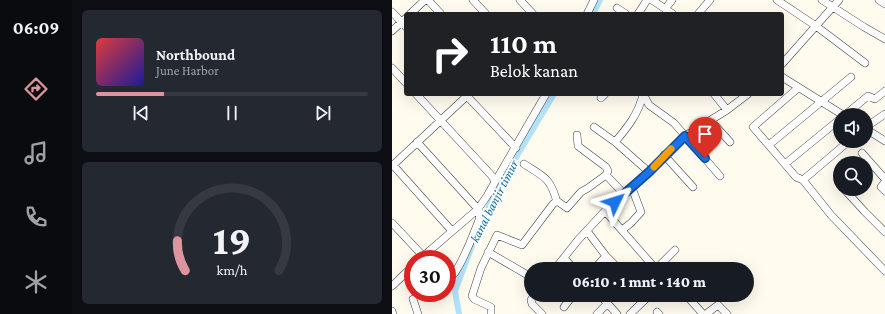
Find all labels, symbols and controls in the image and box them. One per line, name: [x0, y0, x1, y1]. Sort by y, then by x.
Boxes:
text: 06:09: [13, 18, 59, 38]
icon: right: [424, 28, 476, 80]
text: 110 m: [490, 28, 557, 59]
text: Northbound: [156, 47, 235, 63]
text: Belok kanan: [490, 61, 578, 81]
text: June Harbor: [156, 63, 219, 78]
icon: directions: [22, 75, 50, 103]
icon: previous: [130, 102, 152, 124]
icon: pause: [221, 102, 243, 124]
icon: next: [312, 102, 334, 124]
map controls: [833, 108, 873, 196]
button: sound: [833, 108, 873, 148]
pin: [688, 117, 722, 158]
icon: arrive: [694, 123, 716, 145]
icon: music: [22, 139, 50, 167]
button: search: [833, 156, 873, 196]
water label: kanal banjir timur: [467, 157, 522, 245]
position arrow: [594, 181, 636, 223]
icon: phone: [22, 203, 50, 231]
text: 19: [213, 217, 251, 263]
speed limit sign: 30: [404, 250, 456, 302]
text: km/h: [217, 262, 248, 278]
icon: climate: [22, 268, 50, 296]
text: 06:10 · 1 mnt · 140 m: [572, 274, 706, 290]

